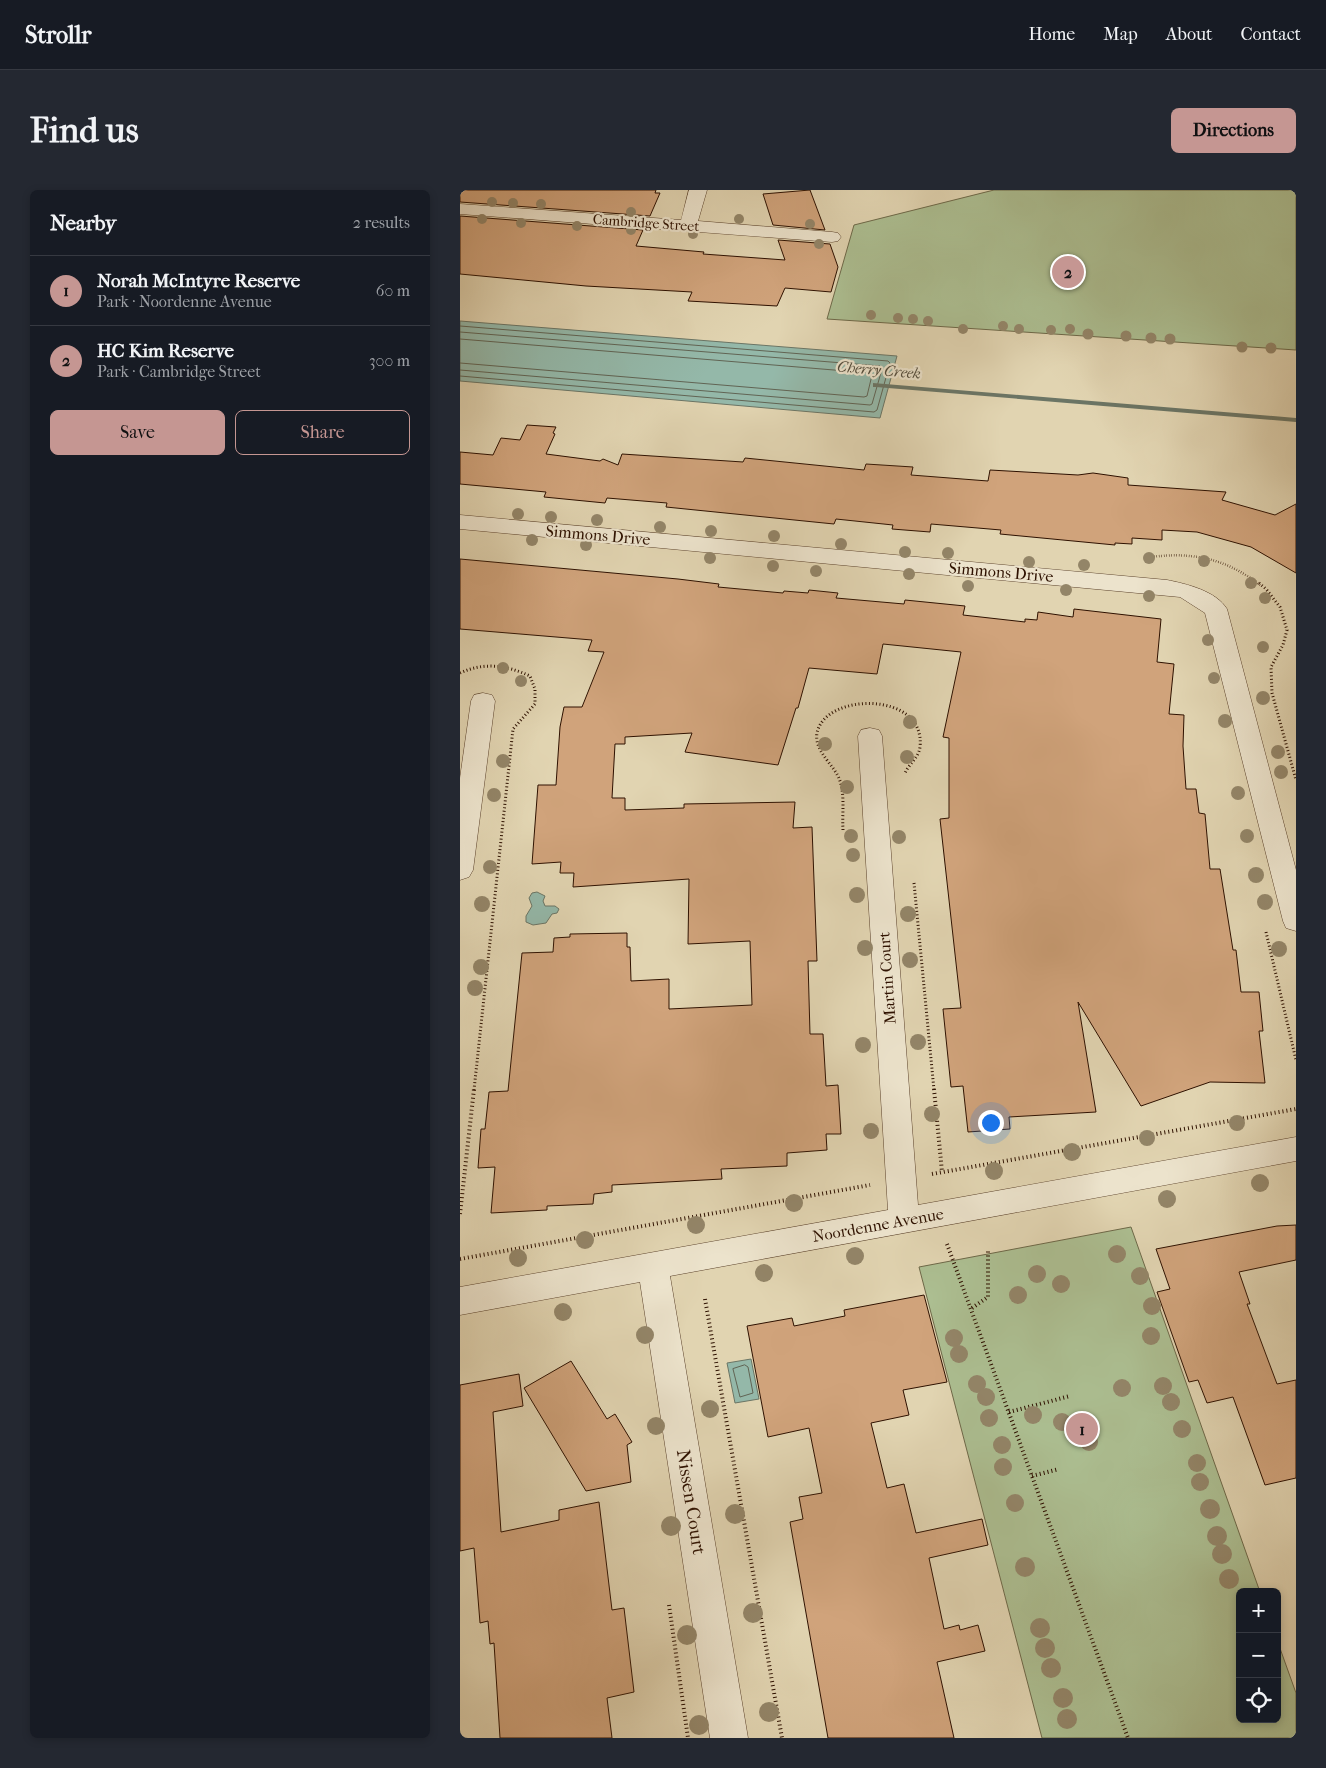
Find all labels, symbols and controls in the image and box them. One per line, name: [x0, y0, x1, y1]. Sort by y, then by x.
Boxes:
text: Strollr: [25, 21, 92, 49]
text: Home: [1028, 24, 1075, 45]
text: Map: [1103, 24, 1138, 45]
text: About: [1166, 24, 1212, 45]
text: Contact: [1240, 24, 1301, 45]
button: Directions: [1171, 108, 1296, 153]
text: Find us: [30, 110, 139, 151]
text: Nearby: [50, 211, 116, 235]
street label: Cambridge Street: [592, 211, 700, 235]
text: 2 results: [353, 213, 410, 232]
pin: 2: [1052, 253, 1084, 291]
text: Norah McIntyre Reserve: [97, 270, 300, 292]
text: 1: [63, 281, 69, 300]
text: 60 m: [376, 281, 410, 300]
text: Park · Noordenne Avenue: [97, 292, 272, 311]
text: HC Kim Reserve: [97, 340, 234, 362]
text: 2: [62, 351, 70, 370]
text: 300 m: [369, 351, 410, 370]
water label: Cherry Creek: [836, 357, 922, 383]
text: Park · Cambridge Street: [97, 362, 261, 381]
button: Save: [50, 410, 225, 455]
button: Share: [235, 410, 410, 455]
street label: Simmons Drive: [545, 521, 651, 549]
street label: Simmons Drive: [948, 558, 1054, 586]
street label: Martin Court: [874, 931, 900, 1025]
your location: [978, 1110, 1004, 1136]
street label: Noordenne Avenue: [811, 1204, 945, 1246]
pin: 1: [1066, 1410, 1098, 1448]
street label: Nissen Court: [672, 1448, 710, 1556]
map controls: [1236, 1588, 1281, 1723]
button: +: [1236, 1588, 1281, 1633]
button: −: [1236, 1633, 1281, 1678]
button: locate: [1236, 1678, 1281, 1723]

